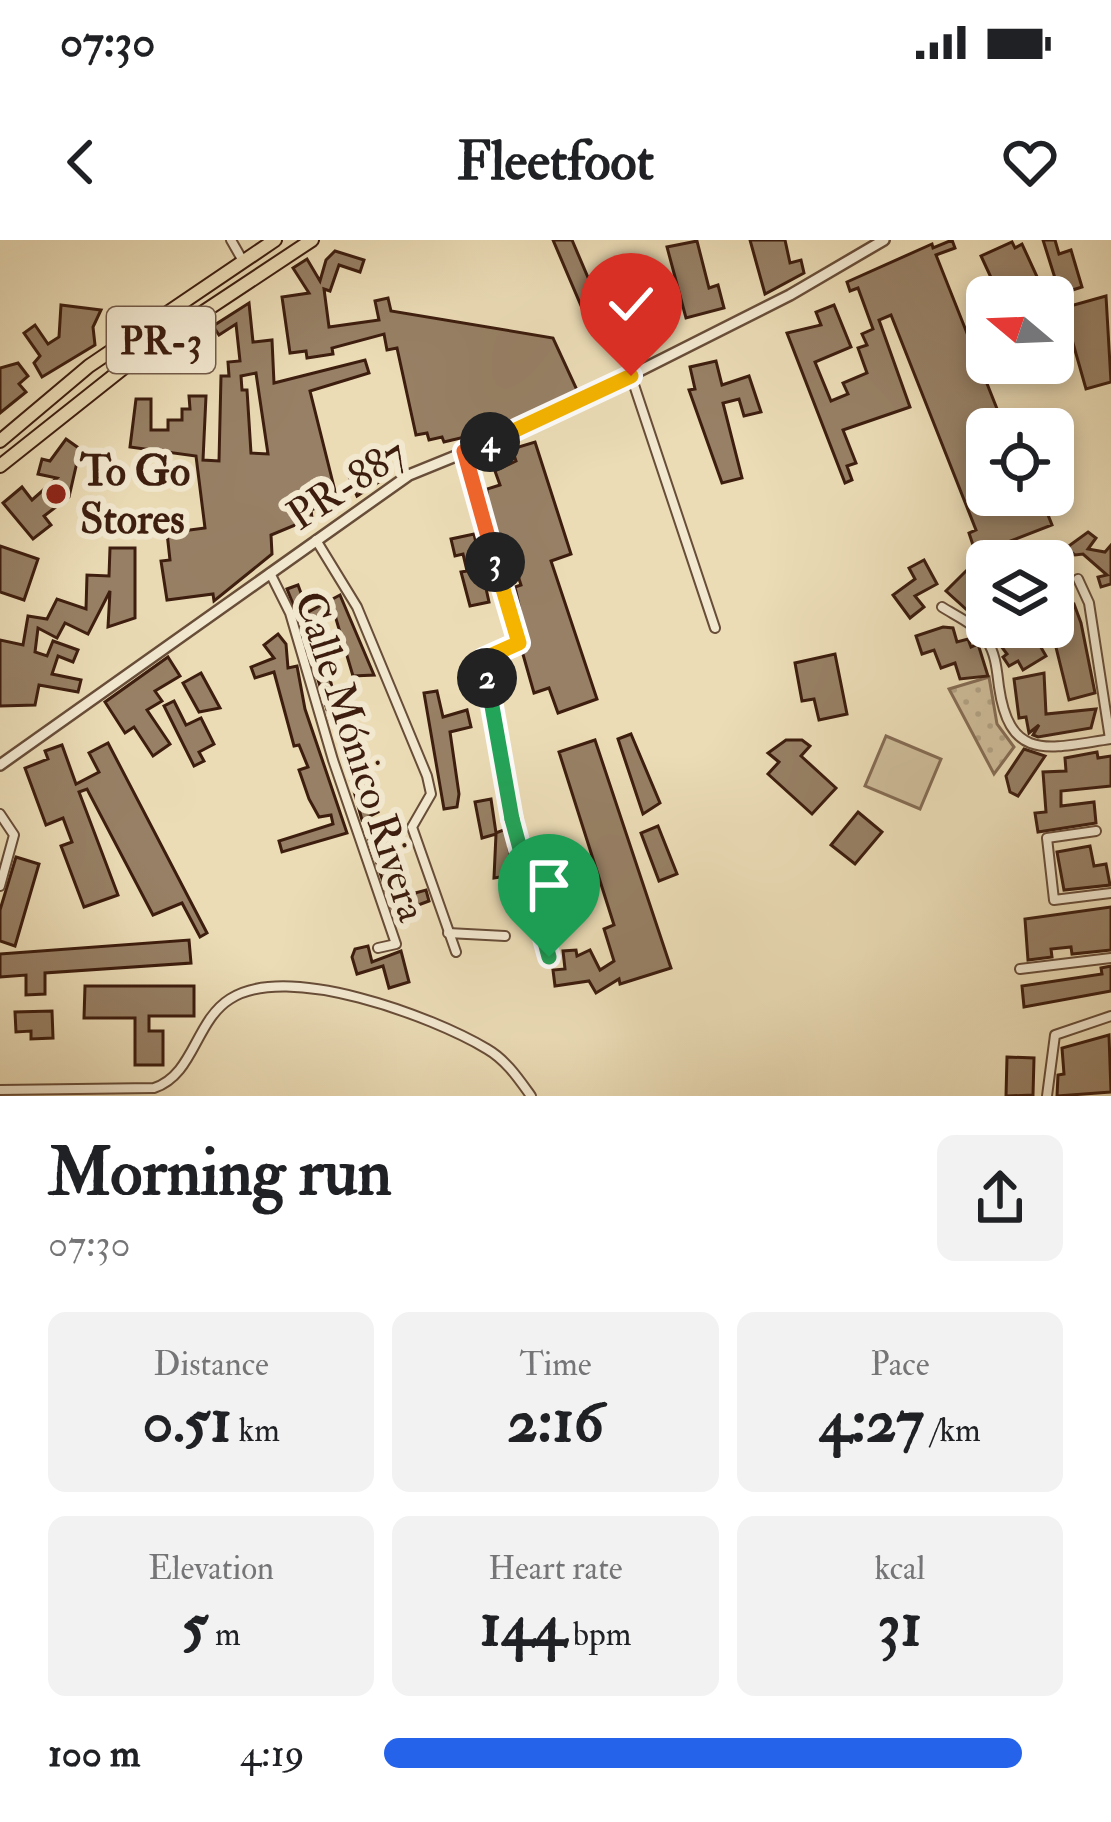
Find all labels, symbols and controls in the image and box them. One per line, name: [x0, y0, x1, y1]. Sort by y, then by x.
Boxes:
text: 07:30: [60, 14, 155, 70]
text: Fleetfoot: [457, 128, 654, 196]
icon: back: [48, 129, 114, 195]
icon: heart: [997, 129, 1063, 195]
pin: [580, 253, 682, 376]
icon: check: [598, 271, 664, 337]
north arrow: [966, 276, 1074, 384]
map controls: [966, 276, 1074, 648]
road number: PR-3: [107, 307, 215, 373]
button: locate: [966, 408, 1074, 516]
pin: 4: [460, 412, 520, 472]
text: 4: [481, 421, 499, 462]
street label: PR-887: [278, 427, 416, 542]
place label: To Go Stores: [79, 446, 190, 546]
marker: To Go Stores: [43, 481, 69, 507]
pin: 3: [465, 532, 525, 592]
button: layers: [966, 540, 1074, 648]
text: 3: [489, 541, 501, 582]
street label: Calle Mónico Rivera: [282, 585, 438, 929]
pin: 2: [457, 648, 517, 708]
text: 2: [479, 657, 495, 698]
pin: [498, 834, 600, 957]
icon: arrive: [516, 852, 582, 918]
text: Morning run: [48, 1132, 392, 1215]
button: share: [937, 1135, 1063, 1261]
text: 07:30: [48, 1219, 131, 1268]
text: Distance: [154, 1344, 269, 1385]
text: Time: [519, 1344, 592, 1385]
text: Pace: [870, 1344, 929, 1385]
text: 0.51: [142, 1385, 232, 1460]
text: 2:16: [507, 1385, 604, 1460]
text: 4:27: [819, 1385, 924, 1460]
text: km: [232, 1410, 280, 1451]
text: /km: [924, 1410, 981, 1451]
text: Elevation: [148, 1548, 274, 1589]
text: Heart rate: [488, 1548, 623, 1589]
text: kcal: [875, 1548, 925, 1589]
text: 5: [182, 1589, 208, 1664]
text: 144: [480, 1589, 566, 1664]
text: 31: [878, 1589, 922, 1664]
text: m: [208, 1614, 241, 1655]
text: bpm: [566, 1614, 631, 1655]
text: 100 m: [48, 1729, 140, 1778]
text: 4:19: [240, 1729, 304, 1778]

